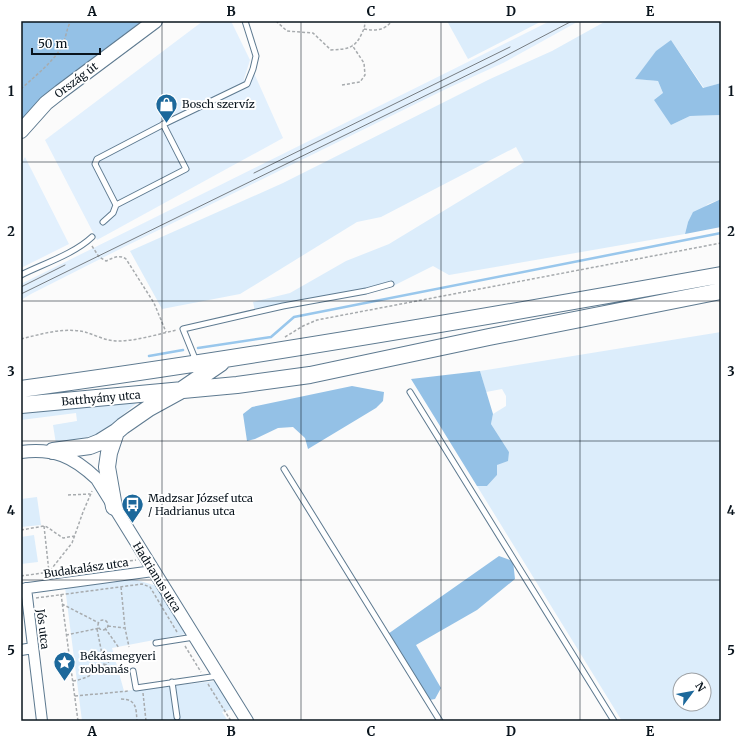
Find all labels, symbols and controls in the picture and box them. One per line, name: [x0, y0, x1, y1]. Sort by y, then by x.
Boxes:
text: A: [86, 3, 97, 20]
text: B: [226, 3, 236, 20]
text: C: [367, 3, 376, 20]
text: D: [506, 3, 516, 20]
text: E: [646, 3, 655, 20]
scale bar: [32, 30, 100, 56]
text: 50 m: [38, 36, 67, 51]
street label: Ország út: [52, 59, 101, 101]
text: 1: [8, 83, 14, 100]
text: 1: [728, 83, 734, 100]
shop icon: Bosch szervíz: [154, 91, 180, 124]
place label: Bosch szervíz: [182, 97, 255, 111]
text: 2: [7, 223, 15, 240]
text: 2: [727, 223, 735, 240]
text: 3: [7, 363, 15, 380]
text: 3: [727, 363, 735, 380]
street label: Batthyány utca: [61, 388, 141, 408]
bus stop icon: Madzsar József utca / Hadrianus utca: [119, 491, 145, 524]
place label: Madzsar József utca / Hadrianus utca: [148, 491, 253, 518]
text: 4: [7, 502, 16, 519]
text: 4: [727, 502, 736, 519]
street label: Hadrianus utca: [130, 539, 184, 615]
street label: Budakalász utca: [43, 555, 129, 581]
street label: Jós utca: [33, 607, 52, 650]
text: 5: [7, 642, 15, 659]
text: 5: [727, 642, 735, 659]
place icon: Békásmegyeri robbanás: [52, 649, 78, 682]
place label: Békásmegyeri robbanás: [80, 649, 156, 676]
north arrow: [672, 672, 712, 712]
text: N: [692, 679, 709, 694]
text: A: [86, 723, 97, 740]
text: B: [226, 723, 236, 740]
text: C: [367, 723, 376, 740]
text: D: [506, 723, 516, 740]
text: E: [646, 723, 655, 740]

